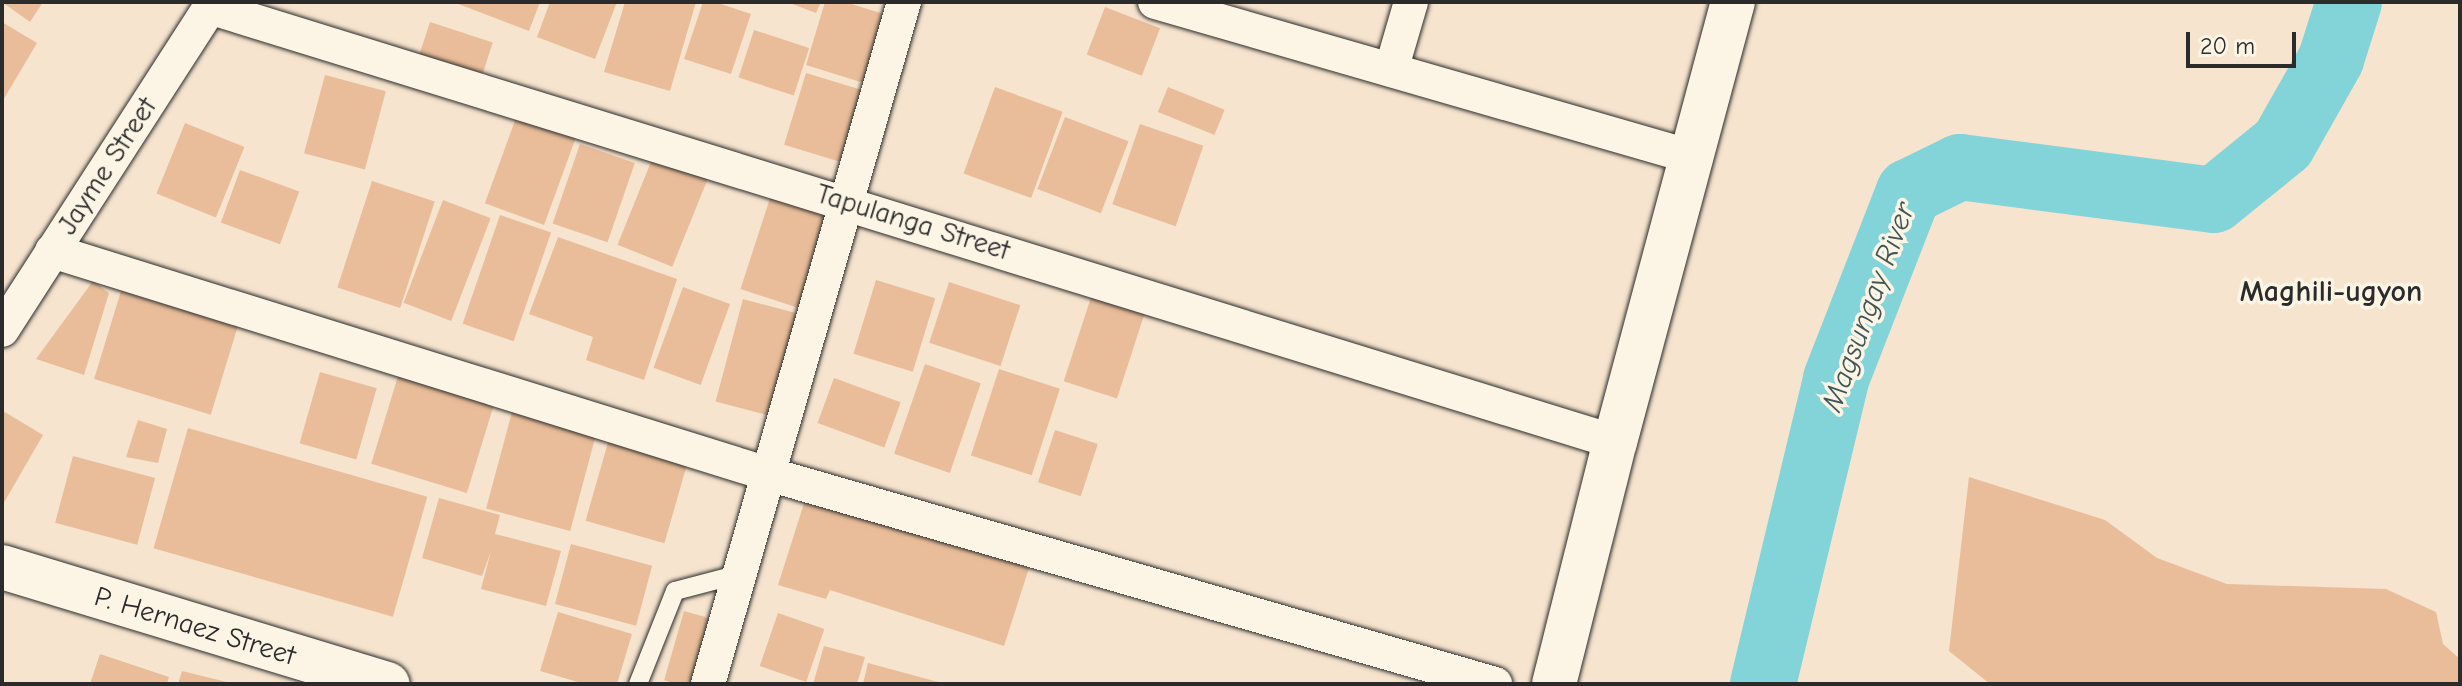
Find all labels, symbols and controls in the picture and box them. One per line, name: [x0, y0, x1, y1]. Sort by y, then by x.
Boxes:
scale bar: [2190, 16, 2300, 66]
text: 20 m: [2200, 32, 2255, 60]
street label: Jayme Street: [50, 91, 164, 241]
street label: Tapulanga Street: [812, 177, 1014, 267]
water label: Magsungay River: [1814, 198, 1924, 416]
district label: Maghili-ugyon: [2240, 274, 2422, 310]
street label: P. Hernaez Street: [90, 579, 300, 673]

